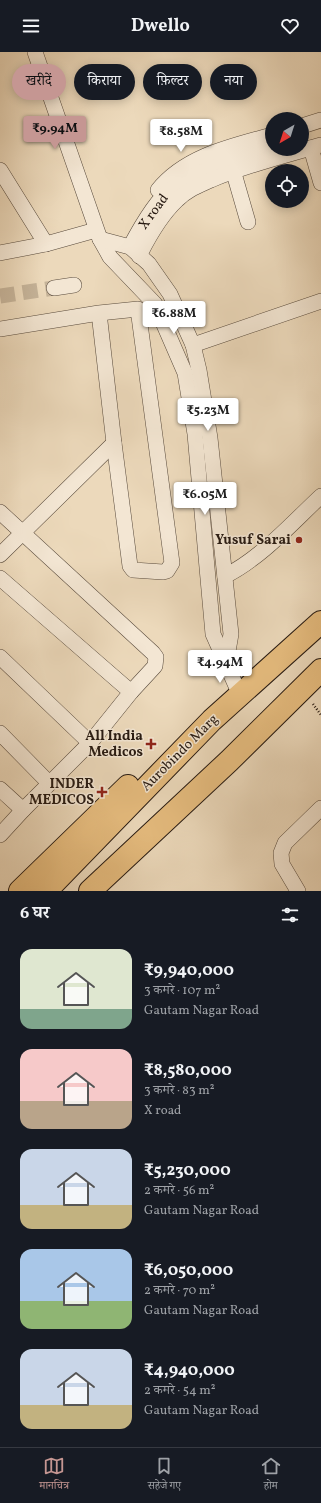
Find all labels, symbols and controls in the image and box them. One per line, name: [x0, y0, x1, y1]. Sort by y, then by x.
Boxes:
text: Dwello: [131, 14, 190, 39]
icon: menu: [20, 15, 42, 37]
icon: heart: [279, 15, 301, 37]
chip: खरीदें: [12, 64, 66, 100]
chip: किराया: [74, 64, 135, 100]
chip: फ़िल्टर: [143, 64, 202, 100]
chip: नया: [210, 64, 257, 100]
north arrow: [265, 112, 309, 156]
map controls: [265, 112, 309, 208]
pin: ₹9.94M: [22, 116, 88, 150]
pin: ₹8.58M: [148, 119, 214, 153]
text: ₹9.94M: [32, 120, 78, 138]
text: ₹8.58M: [159, 123, 203, 141]
button: locate: [265, 164, 309, 208]
street label: X road: [134, 190, 174, 234]
pin: ₹6.88M: [141, 301, 207, 335]
text: ₹6.88M: [152, 305, 196, 323]
pin: ₹5.23M: [175, 398, 241, 432]
text: ₹5.23M: [187, 402, 229, 420]
pin: ₹6.05M: [172, 482, 238, 516]
text: ₹6.05M: [183, 486, 227, 504]
place label: Yusuf Sarai: [215, 531, 291, 550]
marker: Yusuf Sarai: [294, 535, 304, 545]
pin: ₹4.94M: [187, 650, 253, 684]
text: ₹4.94M: [197, 654, 243, 672]
street label: Aurobindo Marg: [137, 710, 223, 796]
place label: All India Medicos: [85, 727, 143, 762]
marker: All India Medicos: [146, 739, 156, 749]
place label: INDER MEDICOS: [29, 775, 94, 810]
marker: INDER MEDICOS: [97, 787, 107, 797]
text: 6 घर: [20, 902, 50, 925]
icon: filters: [279, 904, 301, 926]
text: ₹9,940,000: [144, 959, 234, 982]
icon: home: [52, 965, 100, 1013]
text: 3 कमरे · 107 m²: [144, 982, 220, 1000]
text: Gautam Nagar Road: [144, 1002, 259, 1020]
text: ₹8,580,000: [144, 1059, 232, 1082]
icon: home: [52, 1065, 100, 1113]
text: 3 कमरे · 83 m²: [144, 1082, 215, 1100]
text: X road: [144, 1102, 181, 1120]
text: ₹5,230,000: [144, 1159, 231, 1182]
icon: home: [52, 1165, 100, 1213]
text: 2 कमरे · 56 m²: [144, 1182, 214, 1200]
text: Gautam Nagar Road: [144, 1202, 259, 1220]
text: ₹6,050,000: [144, 1259, 233, 1282]
icon: home: [52, 1265, 100, 1313]
text: 2 कमरे · 70 m²: [144, 1282, 215, 1300]
text: Gautam Nagar Road: [144, 1302, 259, 1320]
text: ₹4,940,000: [144, 1359, 235, 1382]
icon: home: [52, 1365, 100, 1413]
text: 2 कमरे · 54 m²: [144, 1382, 216, 1400]
text: Gautam Nagar Road: [144, 1402, 259, 1420]
tab: मानचित्र: [39, 1455, 69, 1496]
tab: सहेजे गए: [148, 1455, 181, 1496]
tab: होम: [260, 1455, 282, 1496]

